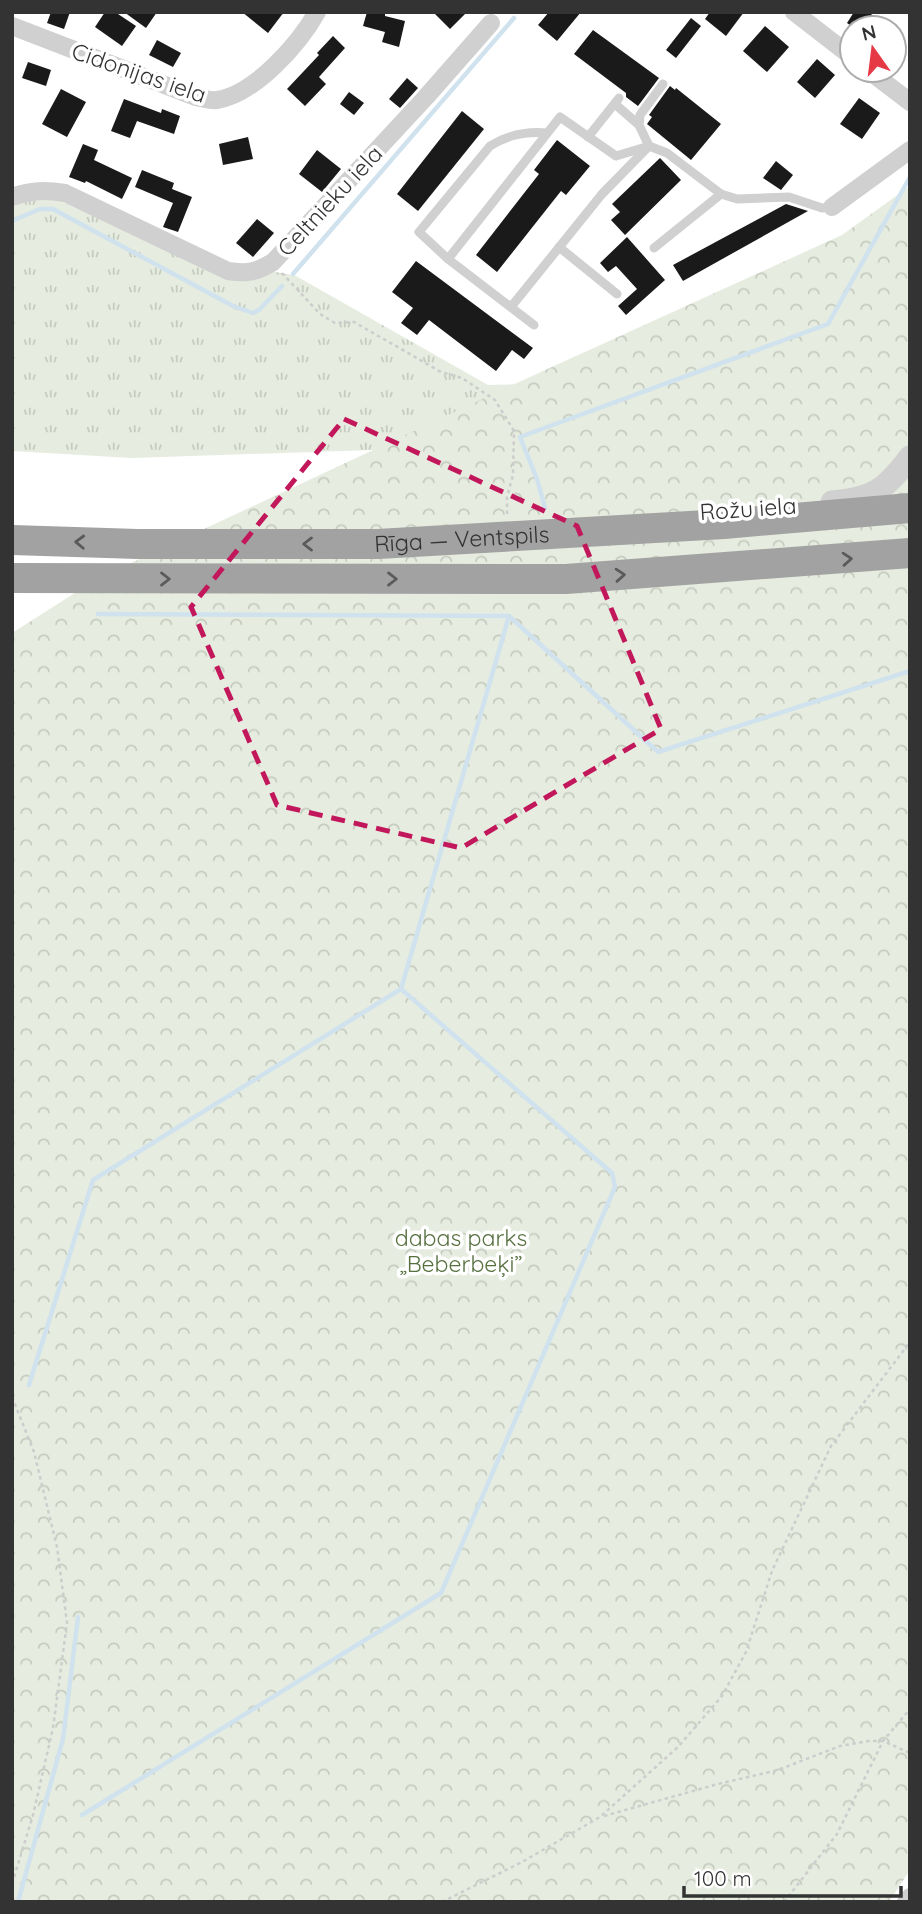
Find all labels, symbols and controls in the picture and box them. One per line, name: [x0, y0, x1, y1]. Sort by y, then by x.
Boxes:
north arrow: [838, 14, 908, 84]
text: N: [859, 19, 879, 46]
street label: Cidonijas iela: [68, 36, 210, 109]
street label: Celtnieku iela: [271, 139, 388, 262]
street label: Rožu iela: [699, 491, 797, 526]
street label: Rīga — Ventspils: [373, 519, 550, 558]
one-way arrow: [74, 534, 85, 550]
one-way arrow: [302, 536, 312, 552]
one-way arrow: [841, 552, 852, 567]
one-way arrow: [615, 568, 626, 583]
one-way arrow: [160, 571, 171, 587]
one-way arrow: [388, 571, 398, 587]
park label: dabas parks „Beberbeķi”: [395, 1223, 527, 1278]
scale bar: [684, 1854, 901, 1898]
text: 100 m: [694, 1865, 752, 1891]

